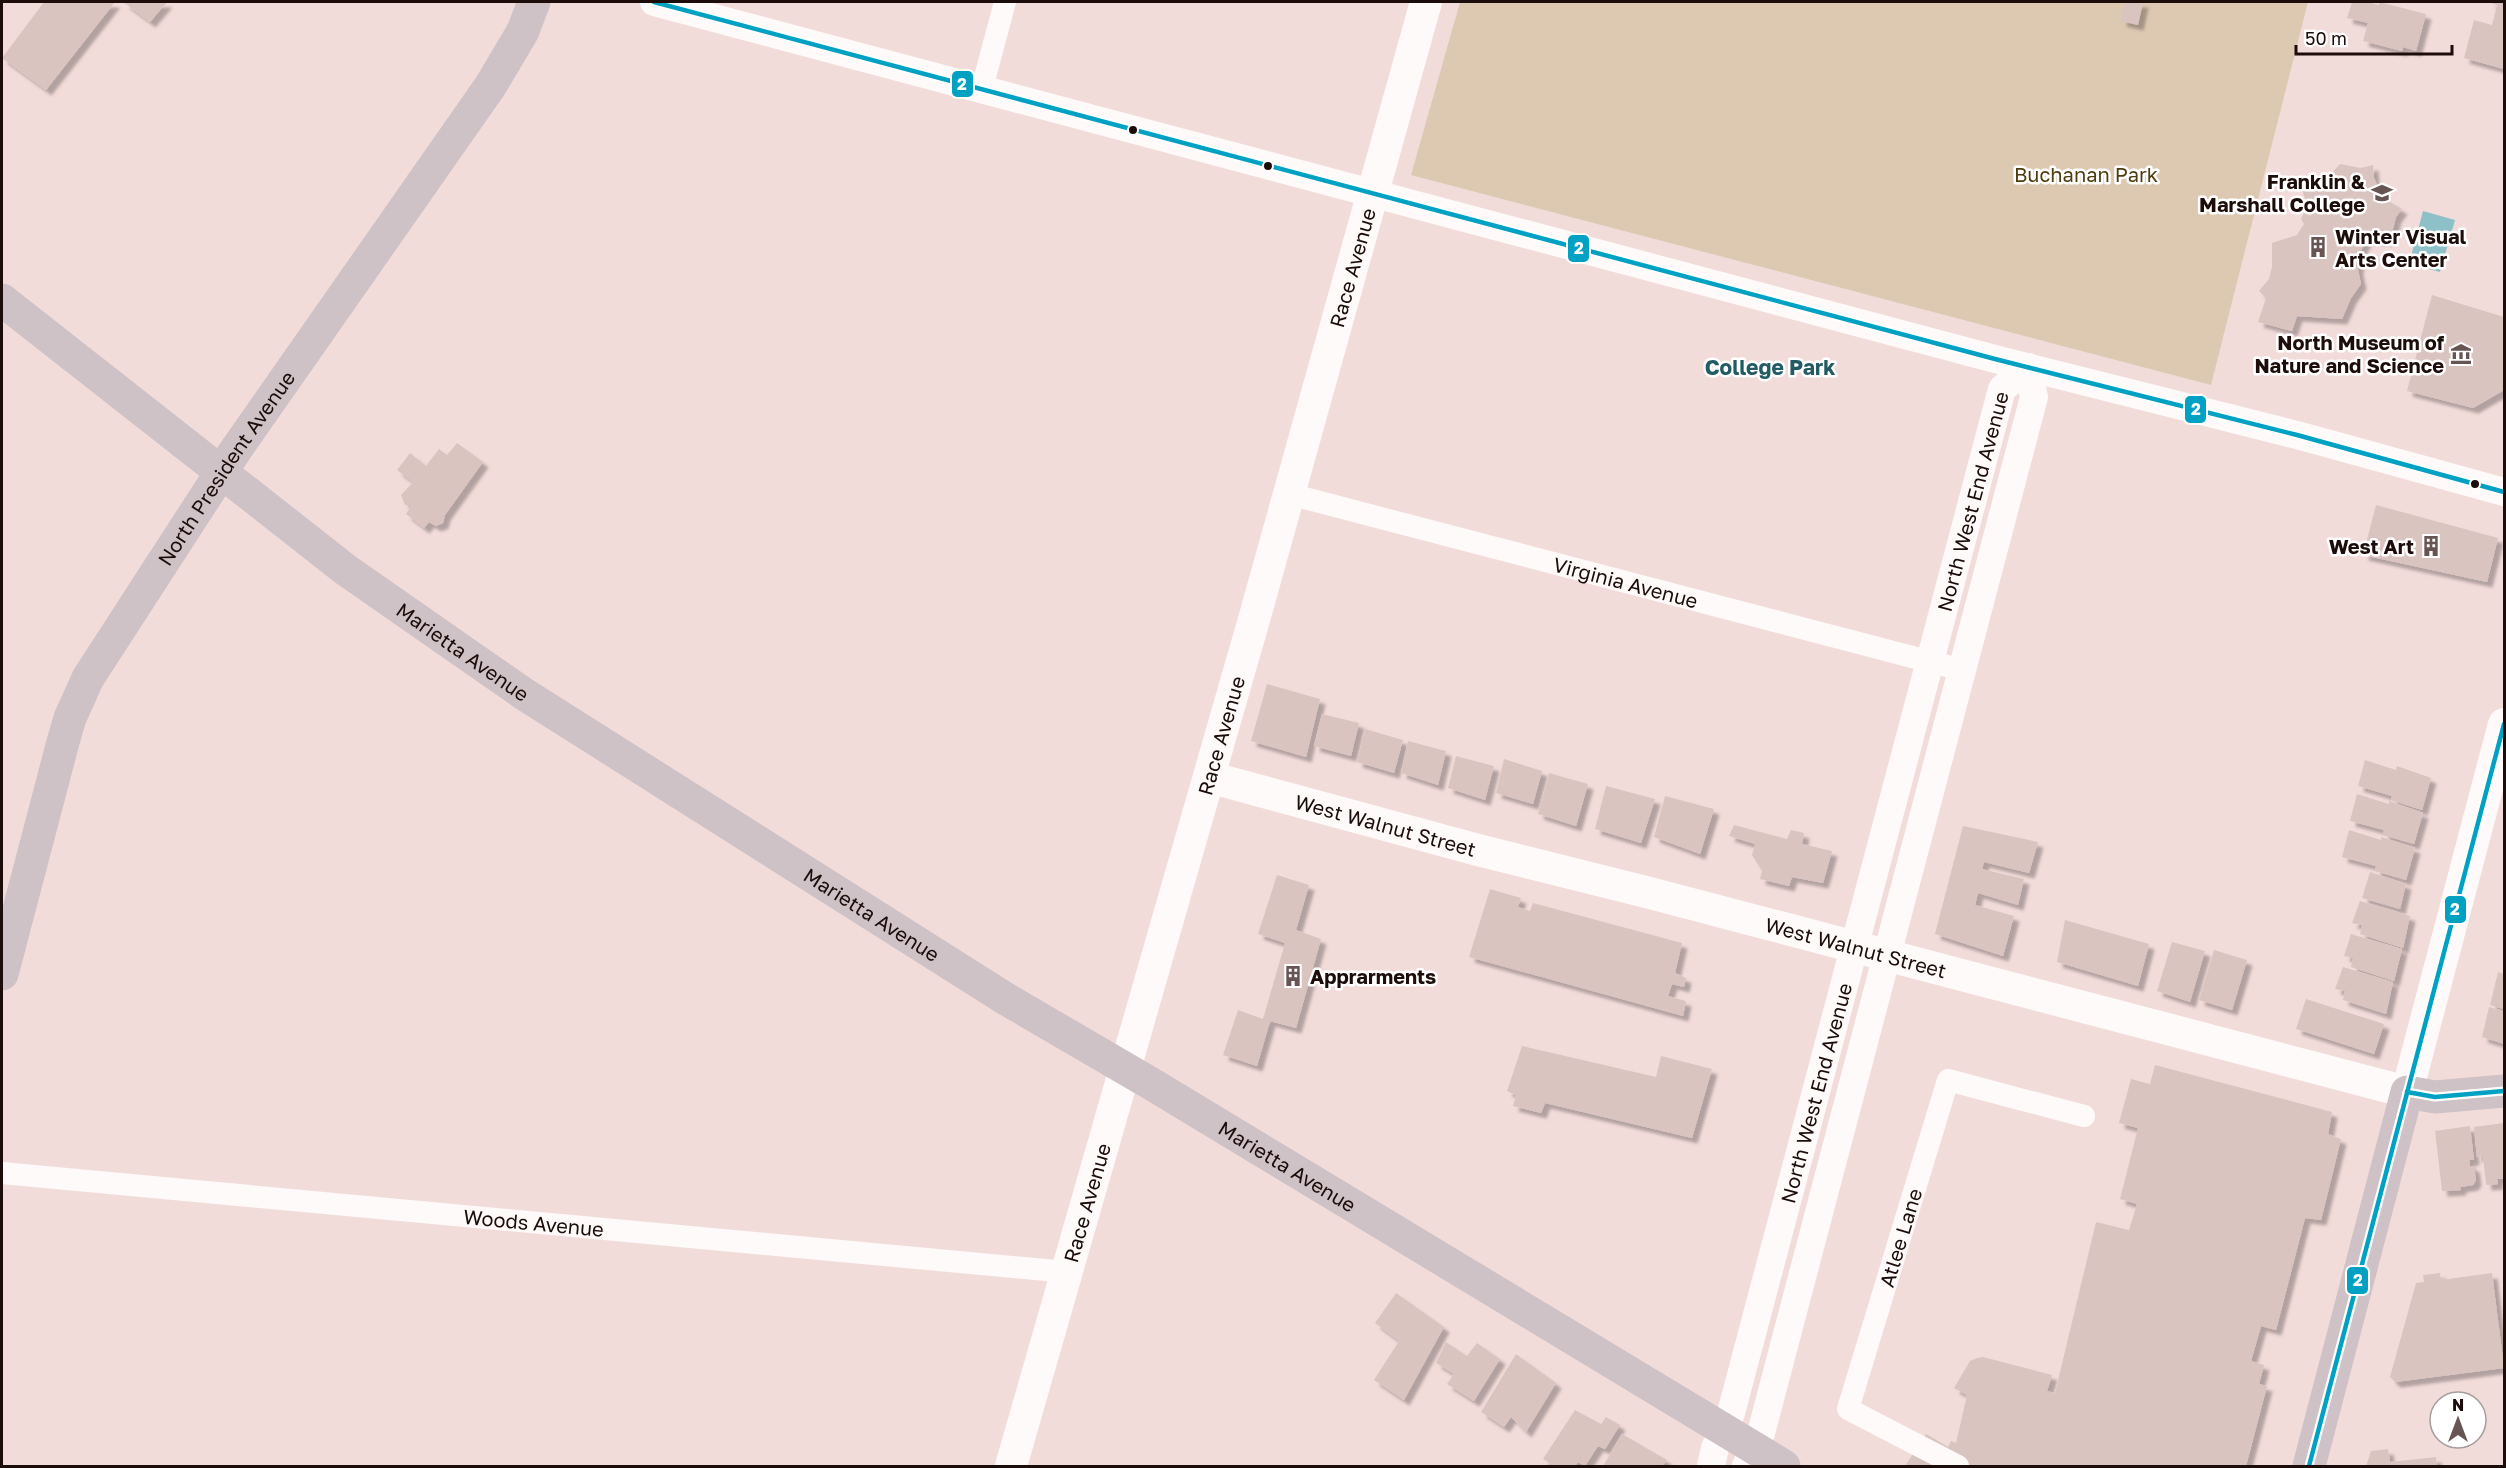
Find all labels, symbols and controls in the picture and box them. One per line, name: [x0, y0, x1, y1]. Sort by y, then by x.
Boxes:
scale bar: [2296, 18, 2452, 56]
text: 50 m: [2305, 27, 2347, 49]
line badge: 2: [951, 70, 974, 98]
text: 2: [957, 74, 967, 94]
unlabelled marker: [1127, 124, 1139, 136]
unlabelled marker: [1262, 160, 1274, 172]
park label: Buchanan Park: [2014, 162, 2158, 186]
place label: Franklin & Marshall College: [2199, 169, 2366, 216]
school or university icon: Franklin & Marshall College: [2370, 181, 2394, 205]
street label: Race Avenue: [1324, 205, 1380, 330]
place label: Winter Visual Arts Center: [2335, 224, 2467, 271]
line badge: 2: [1567, 234, 1590, 263]
building icon: Winter Visual Arts Center: [2306, 235, 2330, 259]
text: 2: [1574, 238, 1584, 258]
place label: North Museum of Nature and Science: [2254, 330, 2445, 377]
museum icon: North Museum of Nature and Science: [2449, 342, 2473, 366]
district label: College Park: [1705, 354, 1835, 380]
street label: North President Avenue: [152, 366, 299, 570]
street label: North West End Avenue: [1932, 389, 2013, 614]
line badge: 2: [2184, 395, 2207, 424]
text: 2: [2191, 399, 2201, 419]
unlabelled marker: [2469, 478, 2481, 490]
place label: West Art: [2329, 534, 2414, 558]
building icon: West Art: [2419, 534, 2443, 558]
street label: Virginia Avenue: [1551, 552, 1701, 612]
street label: Marietta Avenue: [392, 597, 534, 706]
street label: Race Avenue: [1192, 673, 1249, 798]
street label: West Walnut Street: [1293, 789, 1479, 861]
street label: Marietta Avenue: [800, 862, 944, 966]
line badge: 2: [2444, 895, 2467, 924]
text: 2: [2450, 899, 2460, 919]
street label: West Walnut Street: [1763, 912, 1949, 982]
building icon: Apprarments: [1281, 964, 1305, 988]
place label: Apprarments: [1310, 964, 1436, 988]
street label: North West End Avenue: [1775, 980, 1856, 1206]
street label: Marietta Avenue: [1215, 1115, 1361, 1217]
street label: Race Avenue: [1058, 1140, 1115, 1265]
street label: Atlee Lane: [1874, 1185, 1926, 1290]
street label: Woods Avenue: [462, 1204, 605, 1241]
line badge: 2: [2346, 1266, 2369, 1295]
text: 2: [2353, 1270, 2363, 1290]
north arrow: [2428, 1390, 2488, 1450]
text: N: [2452, 1395, 2464, 1415]

